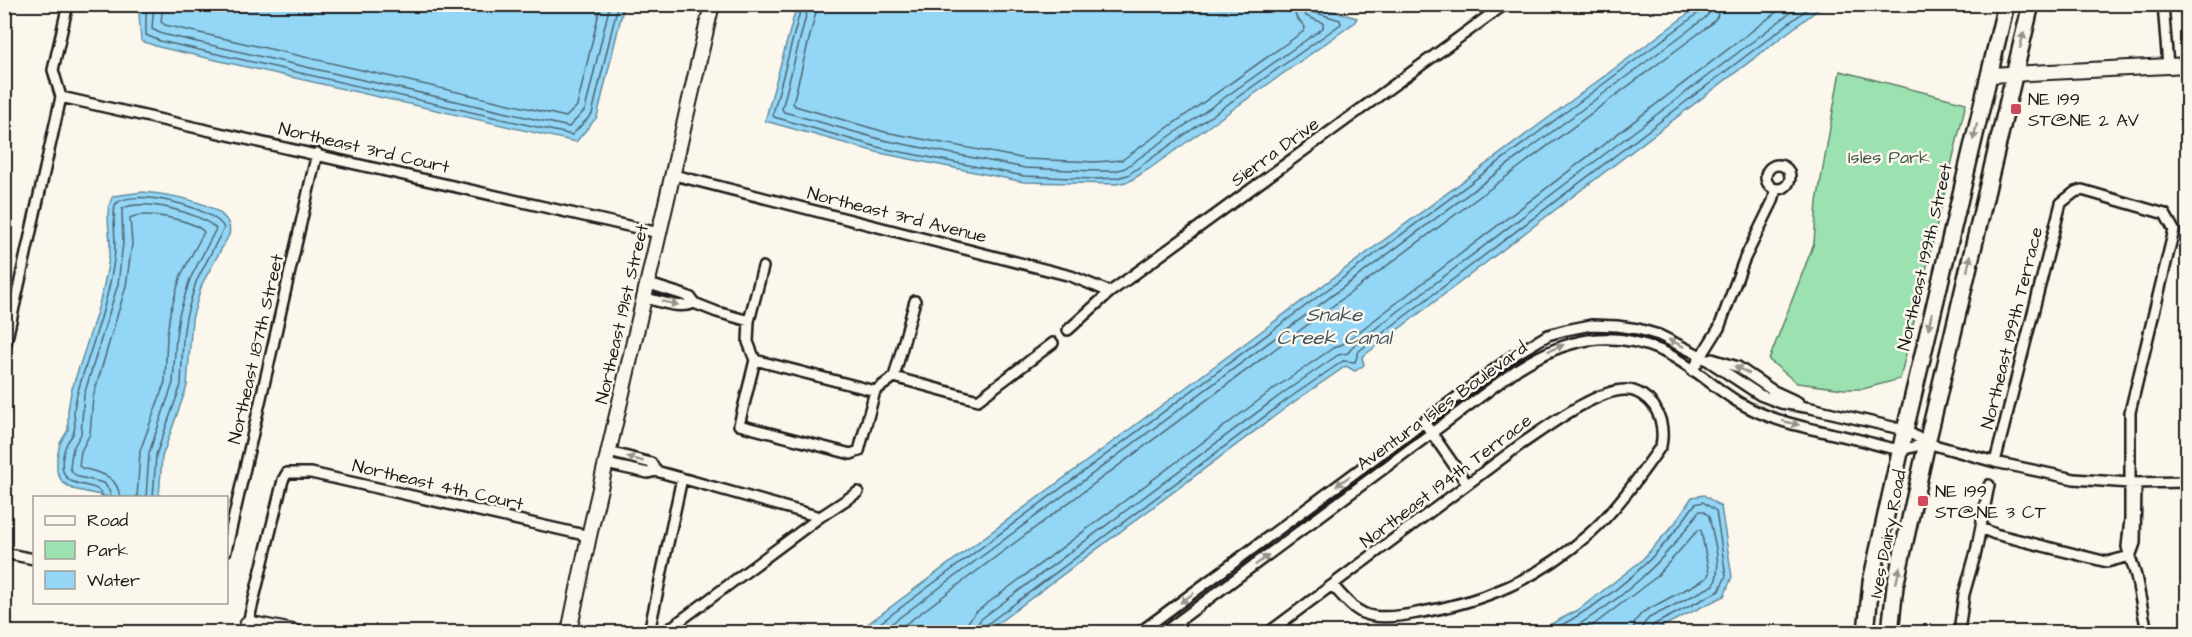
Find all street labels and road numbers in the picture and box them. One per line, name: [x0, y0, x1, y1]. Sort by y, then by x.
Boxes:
street label: Sierra Drive: [1226, 111, 1324, 193]
street label: Northeast 3rd Court: [276, 116, 453, 180]
street label: Northeast 199th Street: [1891, 160, 1959, 353]
street label: Northeast 3rd Avenue: [805, 181, 990, 249]
street label: Northeast 191st Street: [589, 221, 655, 406]
street label: Northeast 199th Terrace: [1975, 224, 2049, 432]
street label: Northeast 187th Street: [222, 251, 290, 446]
street label: Aventura Isles Boulevard: [1352, 336, 1532, 476]
street label: Northeast 194th Terrace: [1355, 408, 1537, 554]
street label: Northeast 4th Court: [350, 453, 527, 517]
street label: Ives Dairy Road: [1863, 468, 1914, 600]

